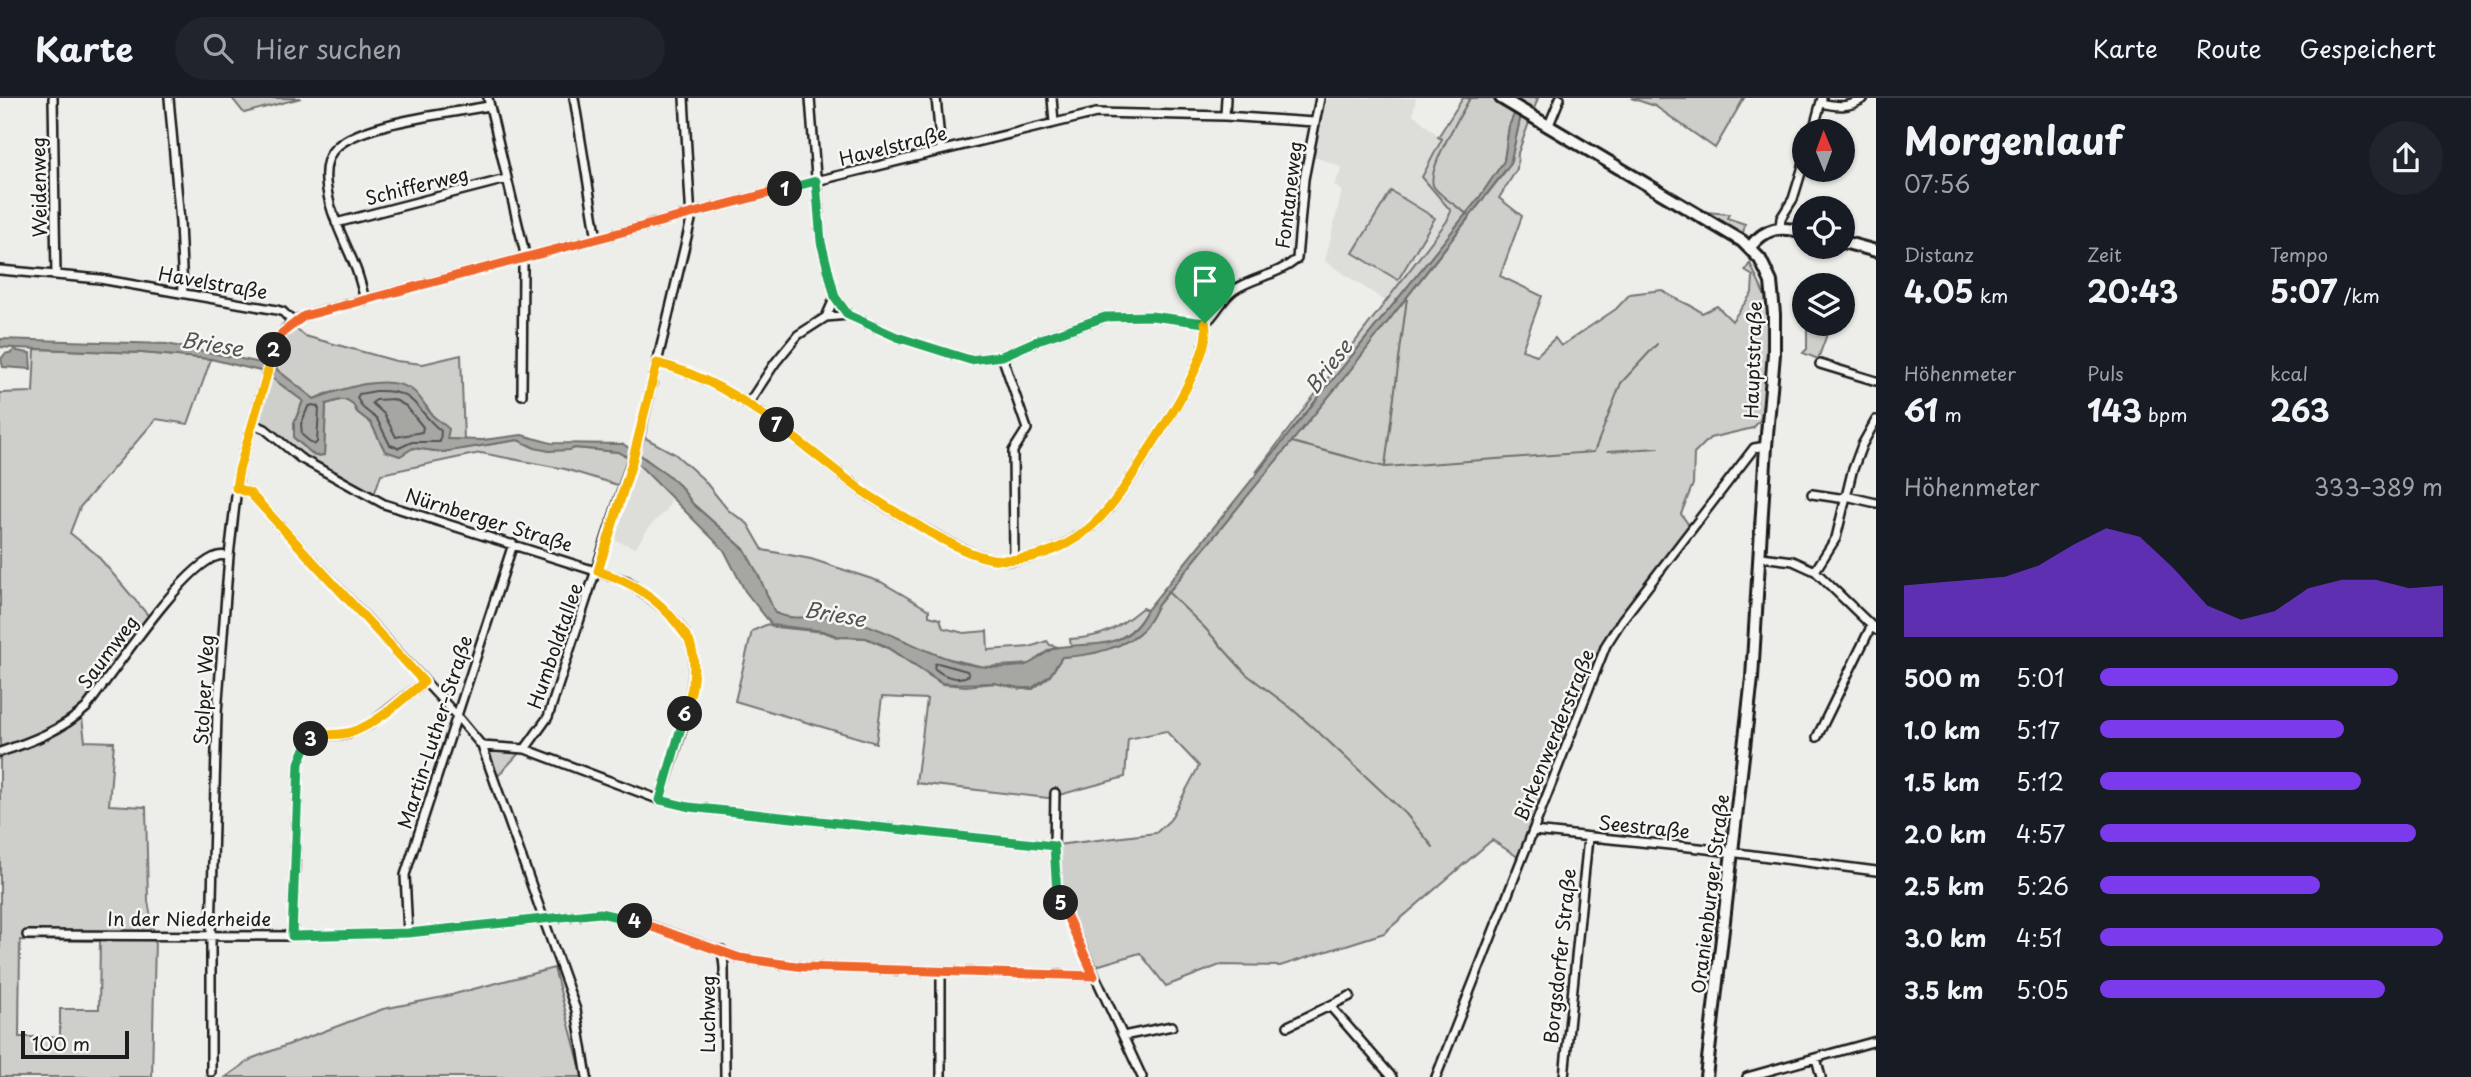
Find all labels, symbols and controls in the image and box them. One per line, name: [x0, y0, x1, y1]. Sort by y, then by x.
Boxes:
search box: [175, 17, 665, 80]
text: Karte: [35, 23, 133, 73]
icon: search: [199, 29, 237, 67]
text: Hier suchen: [255, 29, 402, 68]
text: Karte: [2093, 30, 2158, 66]
text: Route: [2196, 30, 2262, 66]
text: Gespeichert: [2300, 30, 2436, 66]
text: Morgenlauf: [1904, 111, 2123, 168]
street label: Havelstraße: [836, 118, 950, 172]
north arrow: [1792, 119, 1855, 182]
map controls: [1792, 119, 1855, 336]
button: share: [2369, 121, 2443, 195]
street label: Weidenweg: [23, 136, 53, 238]
street label: Fontaneweg: [1267, 139, 1309, 251]
street label: Schifferweg: [362, 159, 471, 211]
text: 07:56: [1904, 166, 1970, 201]
pin: 1: [768, 172, 802, 206]
text: 1: [780, 174, 789, 202]
button: locate: [1792, 196, 1855, 259]
text: Distanz: [1904, 240, 1974, 268]
text: Zeit: [2087, 240, 2122, 268]
text: Tempo: [2270, 240, 2328, 268]
pin: [1175, 251, 1235, 323]
street label: Havelstraße: [156, 259, 270, 305]
icon: arrive: [1186, 262, 1224, 300]
text: 4.05: [1904, 268, 1974, 313]
text: 20:43: [2087, 268, 2178, 313]
text: 5:07: [2270, 268, 2337, 313]
button: layers: [1792, 273, 1855, 336]
text: km: [1974, 281, 2008, 309]
text: /km: [2337, 281, 2380, 309]
street label: Hauptstraße: [1736, 301, 1768, 419]
water label: Briese: [179, 322, 247, 364]
water label: Briese: [1296, 330, 1360, 400]
pin: 2: [256, 332, 292, 368]
text: 2: [267, 335, 280, 363]
text: Höhenmeter: [1904, 359, 2016, 387]
text: Puls: [2087, 359, 2124, 387]
text: kcal: [2270, 359, 2308, 387]
text: 61: [1904, 387, 1938, 432]
text: 143: [2087, 387, 2142, 432]
text: 263: [2270, 387, 2330, 432]
text: m: [1938, 400, 1962, 428]
text: bpm: [2142, 400, 2187, 428]
pin: 7: [760, 408, 794, 442]
text: 7: [771, 410, 782, 438]
text: Höhenmeter: [1904, 469, 2040, 504]
text: 333–389 m: [2314, 469, 2443, 504]
street label: Nürnberger Straße: [402, 480, 576, 558]
street label: Humboldtallee: [519, 579, 589, 713]
water label: Briese: [802, 592, 870, 634]
street label: Saumweg: [70, 609, 144, 694]
street label: Martin-Luther-Straße: [390, 631, 479, 832]
street label: Stolper Weg: [186, 634, 220, 746]
street label: Birkenwerderstraße: [1506, 644, 1600, 825]
text: 500 m: [1904, 660, 1981, 695]
text: 5:01: [2016, 660, 2064, 695]
pin: 6: [668, 696, 702, 732]
text: 6: [678, 699, 691, 727]
text: 1.0 km: [1904, 712, 1981, 747]
text: 5:17: [2016, 712, 2060, 747]
pin: 3: [294, 722, 328, 756]
text: 3: [304, 724, 317, 752]
text: 1.5 km: [1904, 764, 1980, 799]
text: 5:12: [2016, 764, 2064, 799]
street label: Oranienburger Straße: [1683, 793, 1735, 995]
street label: Seestraße: [1597, 807, 1691, 845]
text: 2.0 km: [1904, 816, 1986, 851]
text: 4:57: [2016, 816, 2065, 851]
street label: Borgsdorfer Straße: [1536, 867, 1582, 1045]
text: 2.5 km: [1904, 868, 1984, 903]
text: 5:26: [2016, 868, 2069, 903]
pin: 5: [1044, 886, 1078, 920]
text: 5: [1054, 888, 1067, 916]
street label: In der Niederheide: [107, 904, 271, 932]
pin: 4: [618, 904, 652, 938]
text: 4: [628, 906, 641, 934]
text: 3.0 km: [1904, 920, 1986, 955]
text: 4:51: [2016, 920, 2062, 955]
text: 3.5 km: [1904, 972, 1984, 1007]
text: 5:05: [2016, 972, 2069, 1007]
street label: Luchweg: [693, 975, 721, 1053]
scale bar: [21, 1028, 130, 1060]
text: 100 m: [32, 1029, 90, 1057]

